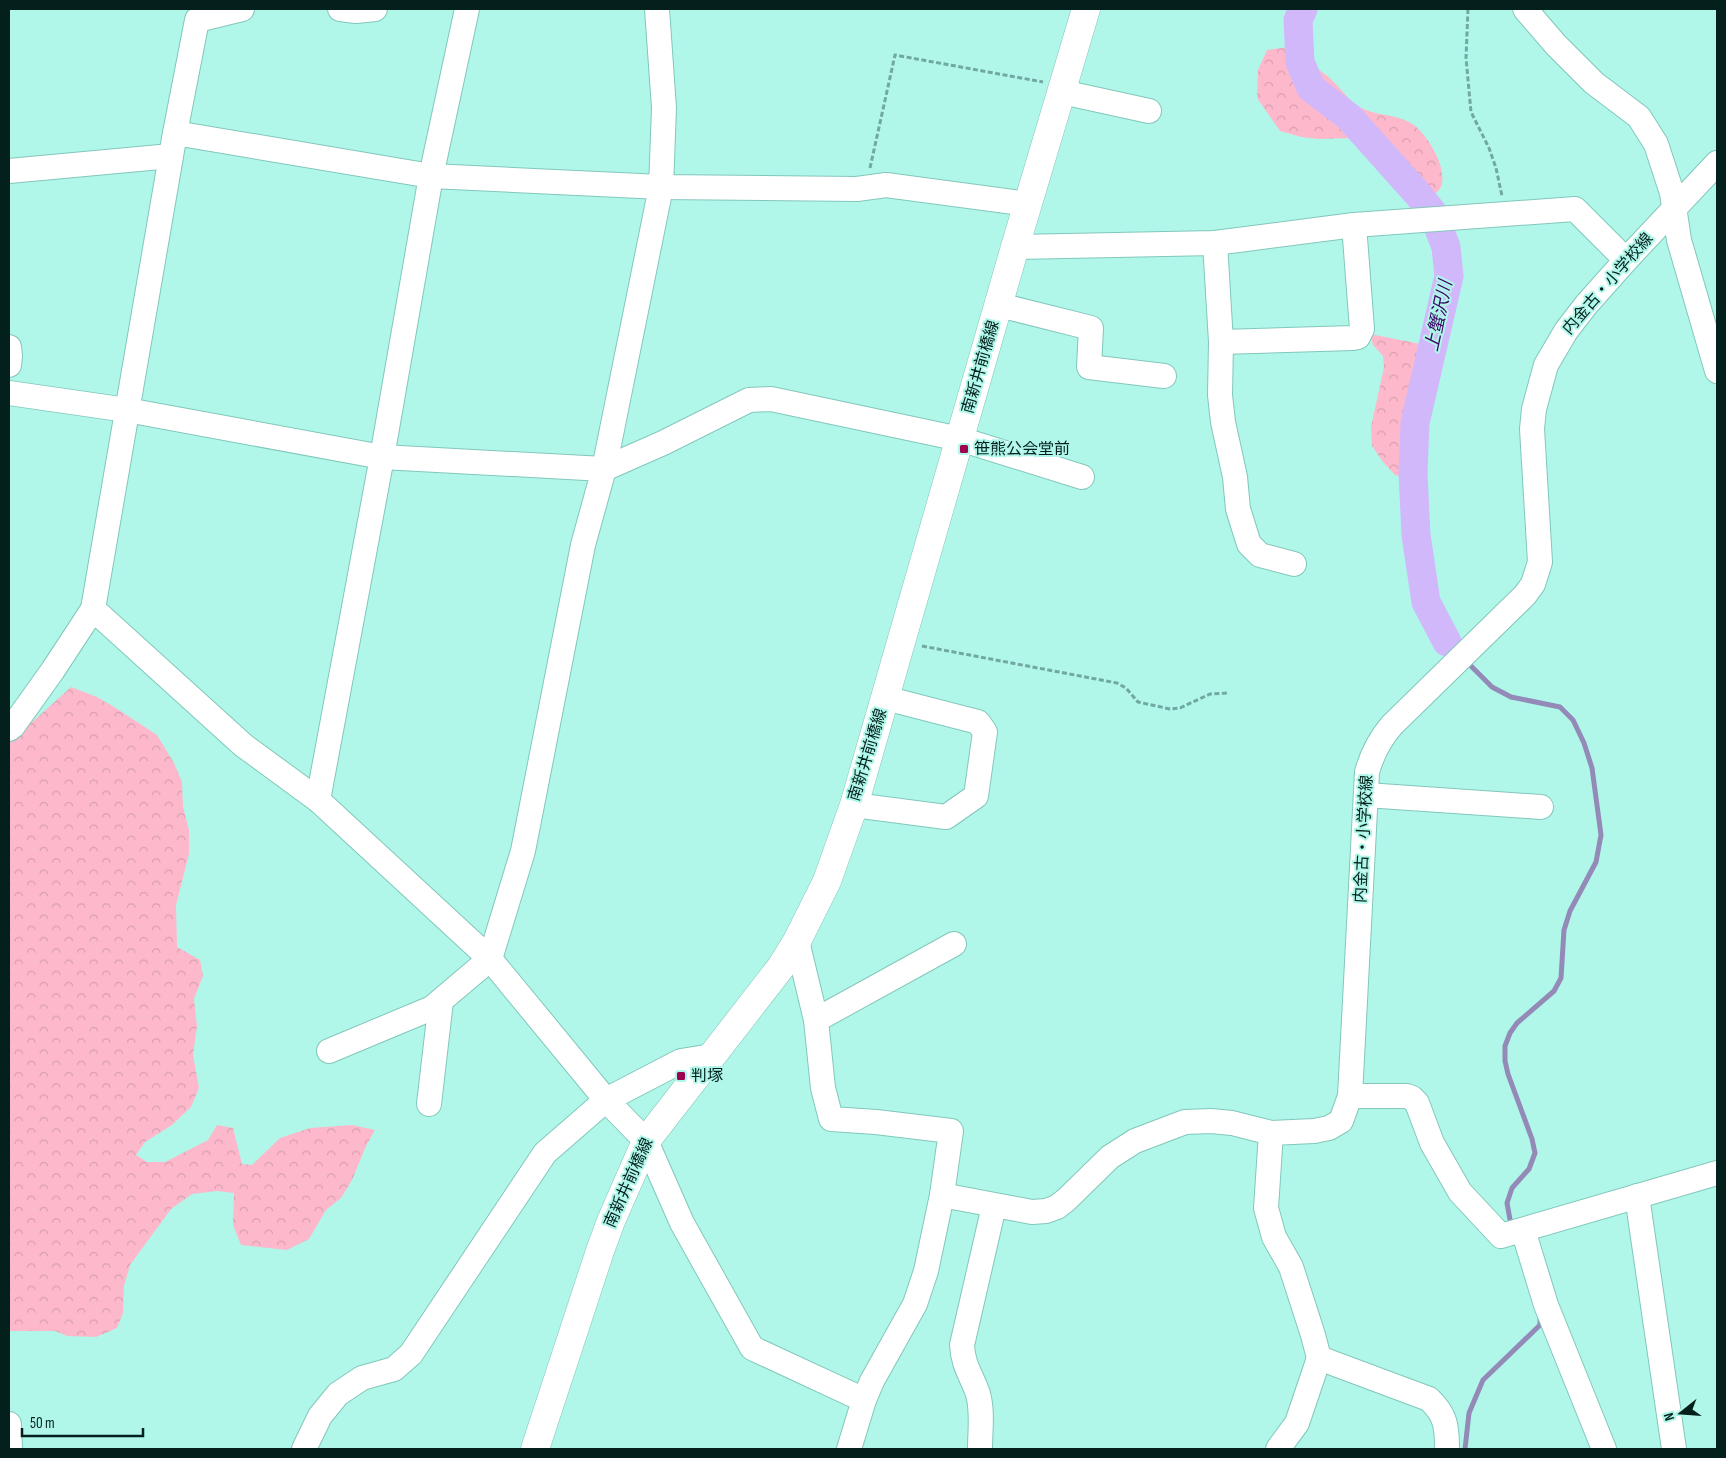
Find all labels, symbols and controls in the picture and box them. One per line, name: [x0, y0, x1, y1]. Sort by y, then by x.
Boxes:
street label: 内金古・小学校線: [1559, 229, 1657, 339]
water label: 上蟹沢川: [1421, 277, 1457, 353]
street label: 南新井前橋線: [959, 318, 1003, 416]
place label: 笹熊公会堂前: [974, 440, 1070, 459]
marker: 笹熊公会堂前: [958, 443, 970, 455]
street label: 南新井前橋線: [845, 706, 891, 804]
street label: 内金古・小学校線: [1351, 775, 1377, 903]
place label: 判塚: [691, 1067, 723, 1086]
marker: 判塚: [675, 1070, 687, 1082]
street label: 南新井前橋線: [601, 1135, 657, 1231]
north arrow: [1656, 1388, 1706, 1438]
scale bar: [22, 1406, 144, 1438]
text: N: [1660, 1411, 1678, 1423]
text: 50 m: [30, 1414, 55, 1433]

